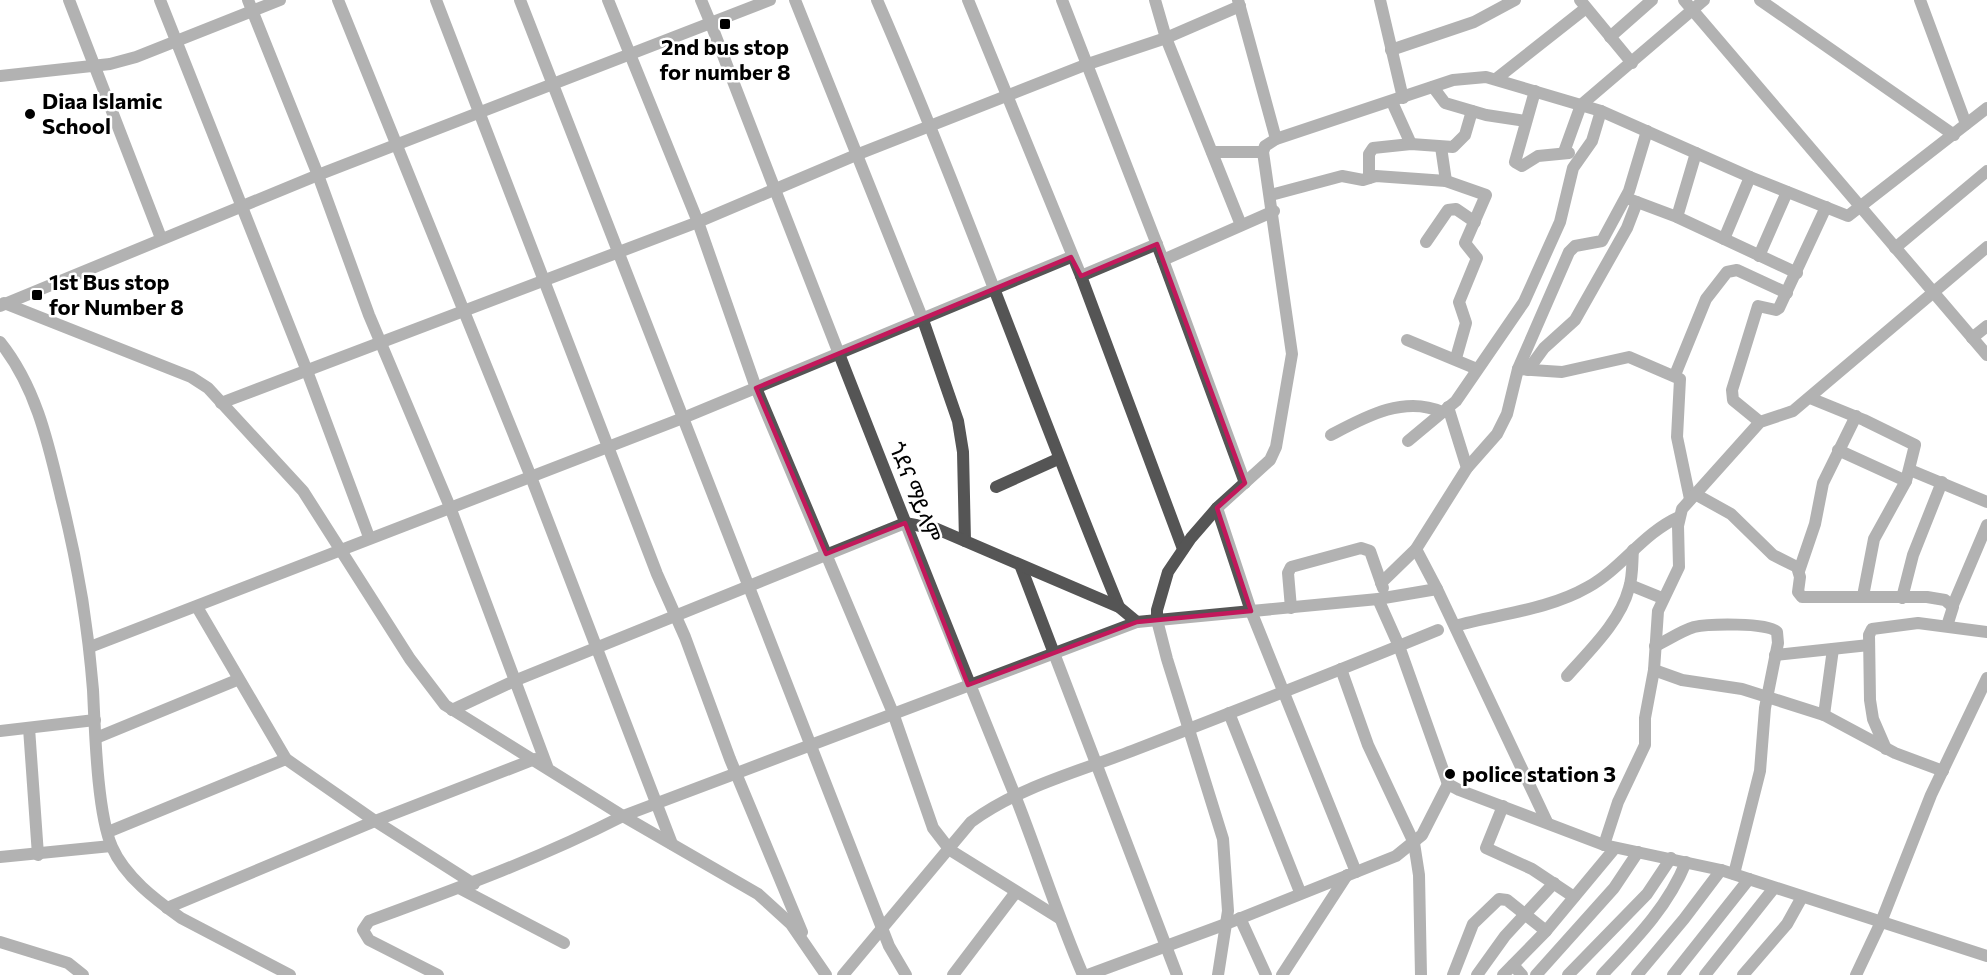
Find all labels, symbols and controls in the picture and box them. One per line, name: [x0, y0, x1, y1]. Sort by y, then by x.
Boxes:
marker: 2nd bus stop for number 8: [718, 17, 732, 31]
place label: 2nd bus stop for number 8: [659, 33, 791, 85]
place label: Diaa Islamic School: [42, 87, 162, 139]
marker: Diaa Islamic School: [23, 107, 37, 121]
place label: 1st Bus stop for Number 8: [49, 268, 184, 320]
marker: 1st Bus stop for Number 8: [30, 288, 44, 302]
street label: ጎደና ማይላም: [884, 438, 947, 546]
place label: police station 3: [1462, 760, 1616, 787]
marker: police station 3: [1443, 767, 1457, 781]

